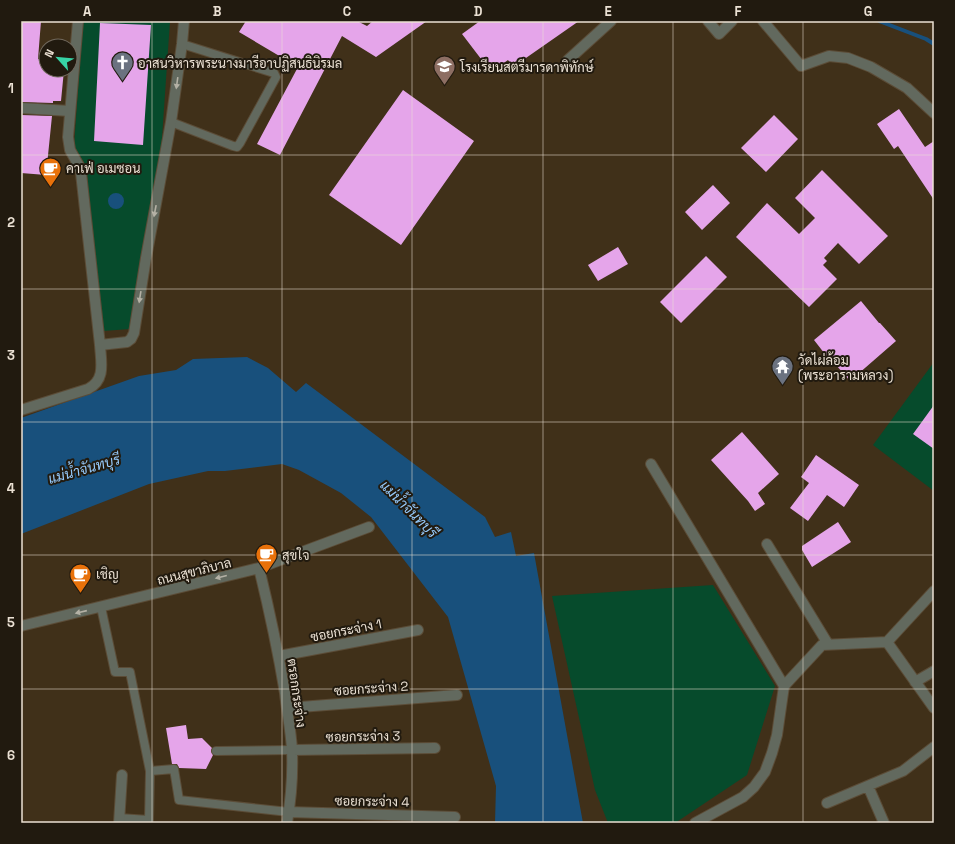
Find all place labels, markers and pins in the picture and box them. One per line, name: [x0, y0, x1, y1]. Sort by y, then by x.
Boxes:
church icon: อาสนวิหารพระนางมารีอาปฏิสนธินิรมล: [109, 50, 135, 83]
place label: อาสนวิหารพระนางมารีอาปฏิสนธินิรมล: [138, 54, 342, 72]
school or university icon: โรงเรียนสตรีมารดาพิทักษ์: [431, 54, 457, 87]
place label: โรงเรียนสตรีมารดาพิทักษ์: [459, 58, 594, 76]
cafe icon: คาเฟ่ อเมซอน: [38, 155, 64, 188]
place label: คาเฟ่ อเมซอน: [66, 160, 140, 177]
place label: วัดไผ่ล้อม (พระอารามหลวง): [798, 351, 893, 384]
temple icon: วัดไผ่ล้อม (พระอารามหลวง): [769, 354, 795, 387]
cafe icon: สุขใจ: [253, 542, 279, 575]
place label: สุขใจ: [282, 547, 309, 565]
cafe icon: เชิญ: [67, 561, 93, 594]
place label: เชิญ: [96, 566, 119, 583]

